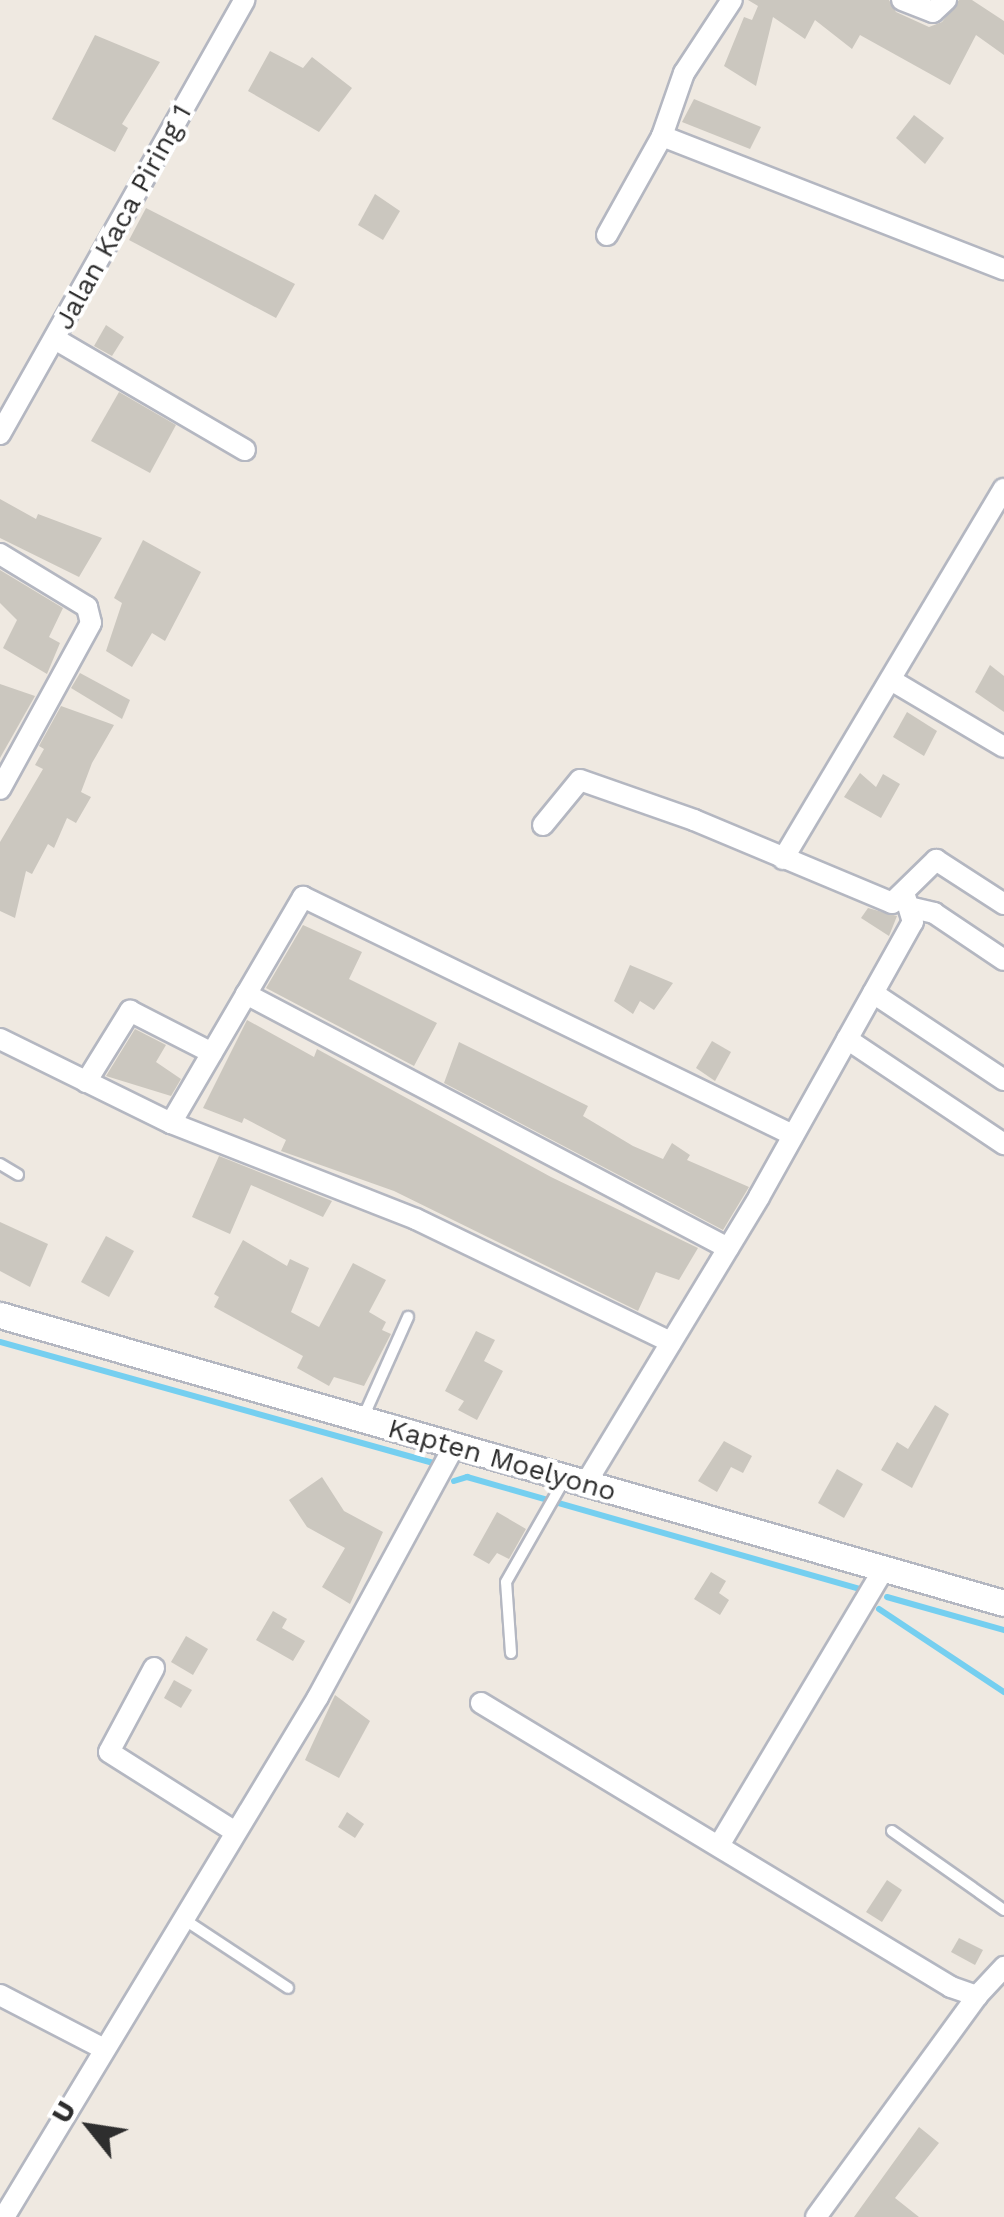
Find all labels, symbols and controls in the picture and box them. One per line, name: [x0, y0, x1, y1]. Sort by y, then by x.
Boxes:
street label: Jalan Kaca Piring 1: [47, 98, 199, 336]
street label: Kapten Moelyono: [384, 1411, 620, 1509]
north arrow: [40, 2077, 140, 2177]
text: U: [44, 2095, 83, 2129]

